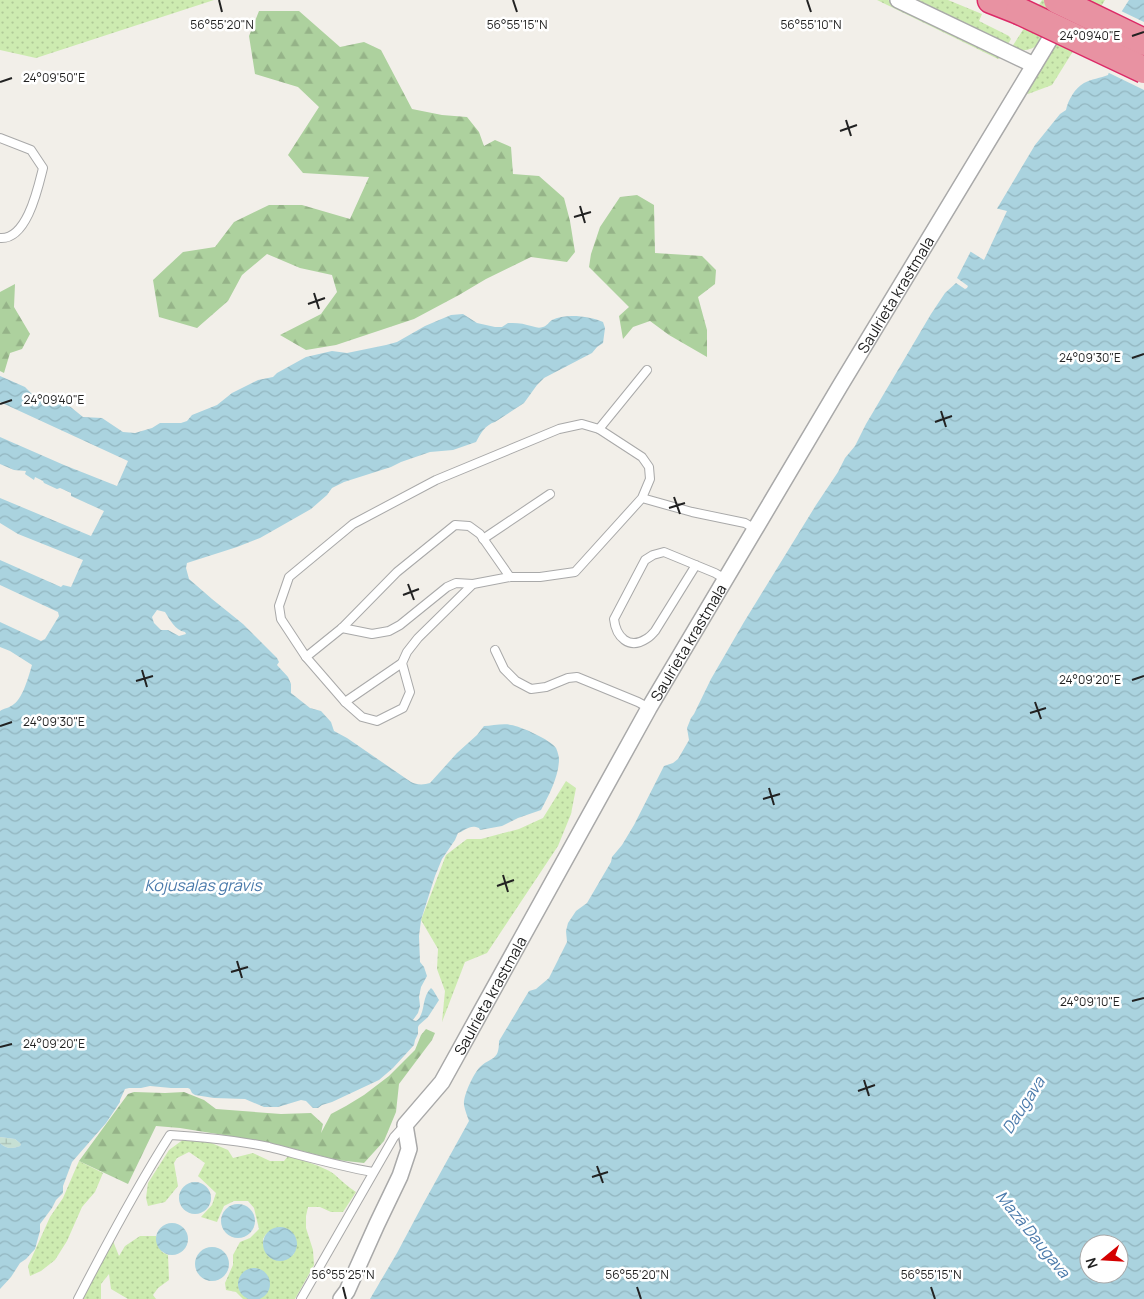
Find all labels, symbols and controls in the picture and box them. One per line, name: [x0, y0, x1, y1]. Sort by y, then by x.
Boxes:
text: 56°55'20"N: [190, 16, 254, 33]
text: 56°55'15"N: [487, 16, 547, 33]
text: 56°55'10"N: [780, 16, 842, 33]
text: 24°09'40"E: [1060, 27, 1121, 44]
text: 24°09'50"E: [23, 69, 85, 86]
street label: Saulrieta krastmala: [852, 232, 939, 357]
text: 24°09'30"E: [1059, 349, 1121, 366]
text: 24°09'40"E: [24, 391, 85, 408]
street label: Saulrieta krastmala: [645, 580, 731, 705]
text: 24°09'20"E: [1059, 671, 1121, 688]
text: 24°09'30"E: [23, 713, 85, 730]
water label: Kojusalas grāvis: [144, 874, 263, 896]
street label: Saulrieta krastmala: [449, 932, 531, 1059]
text: 24°09'10"E: [1060, 993, 1120, 1010]
text: 24°09'20"E: [23, 1035, 85, 1052]
water label: Daugava: [996, 1071, 1050, 1138]
water label: Mazā Daugava: [991, 1186, 1076, 1283]
north arrow: [1079, 1234, 1129, 1284]
text: N: [1081, 1255, 1102, 1271]
text: 56°55'25"N: [312, 1266, 374, 1283]
text: 56°55'20"N: [605, 1266, 669, 1283]
text: 56°55'15"N: [901, 1266, 961, 1283]

